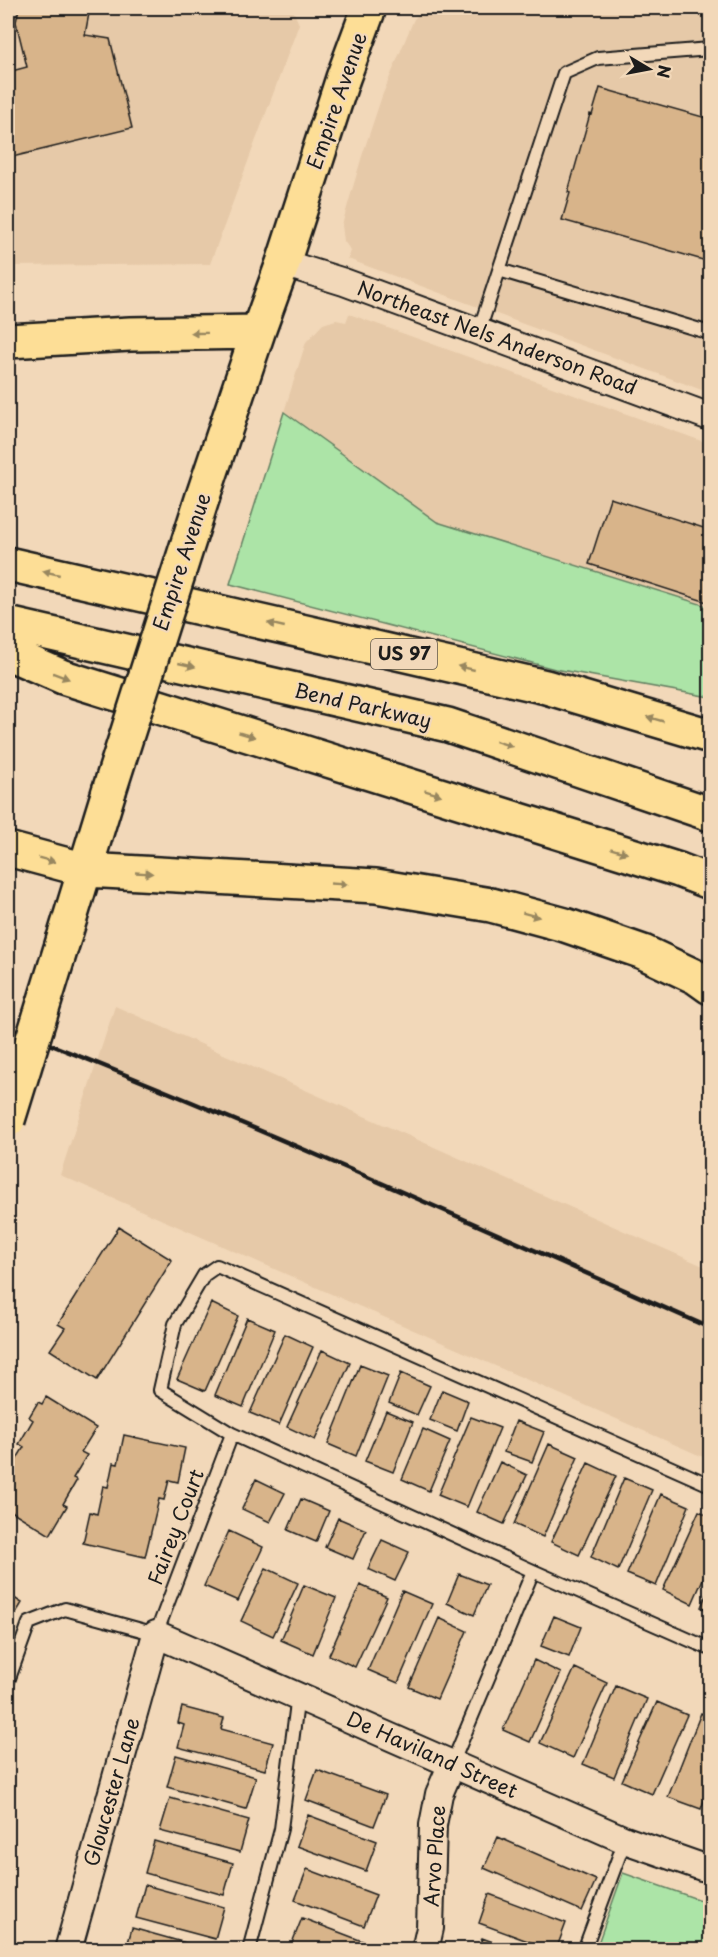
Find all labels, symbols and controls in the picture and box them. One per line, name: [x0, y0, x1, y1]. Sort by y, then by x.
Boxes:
street label: Empire Avenue: [299, 28, 374, 173]
north arrow: [619, 39, 679, 99]
text: N: [652, 63, 678, 80]
street label: Northeast Nels Anderson Road: [353, 272, 641, 402]
one-way arrow: [190, 328, 209, 338]
street label: Empire Avenue: [145, 489, 217, 635]
one-way arrow: [42, 568, 60, 578]
one-way arrow: [267, 619, 286, 629]
road number: US 97: [371, 639, 437, 669]
one-way arrow: [178, 661, 197, 671]
one-way arrow: [457, 663, 476, 673]
one-way arrow: [52, 672, 70, 681]
street label: Bend Parkway: [292, 675, 435, 735]
one-way arrow: [646, 713, 664, 723]
one-way arrow: [238, 731, 256, 740]
one-way arrow: [495, 739, 513, 749]
one-way arrow: [424, 789, 442, 798]
one-way arrow: [610, 847, 628, 856]
one-way arrow: [37, 855, 56, 865]
one-way arrow: [135, 869, 154, 878]
one-way arrow: [329, 880, 348, 889]
one-way arrow: [522, 911, 540, 921]
street label: Fairey Court: [139, 1464, 211, 1589]
street label: De Haviland Street: [342, 1703, 523, 1805]
street label: Gloucester Lane: [75, 1714, 147, 1870]
street label: Arvo Place: [415, 1804, 453, 1908]

